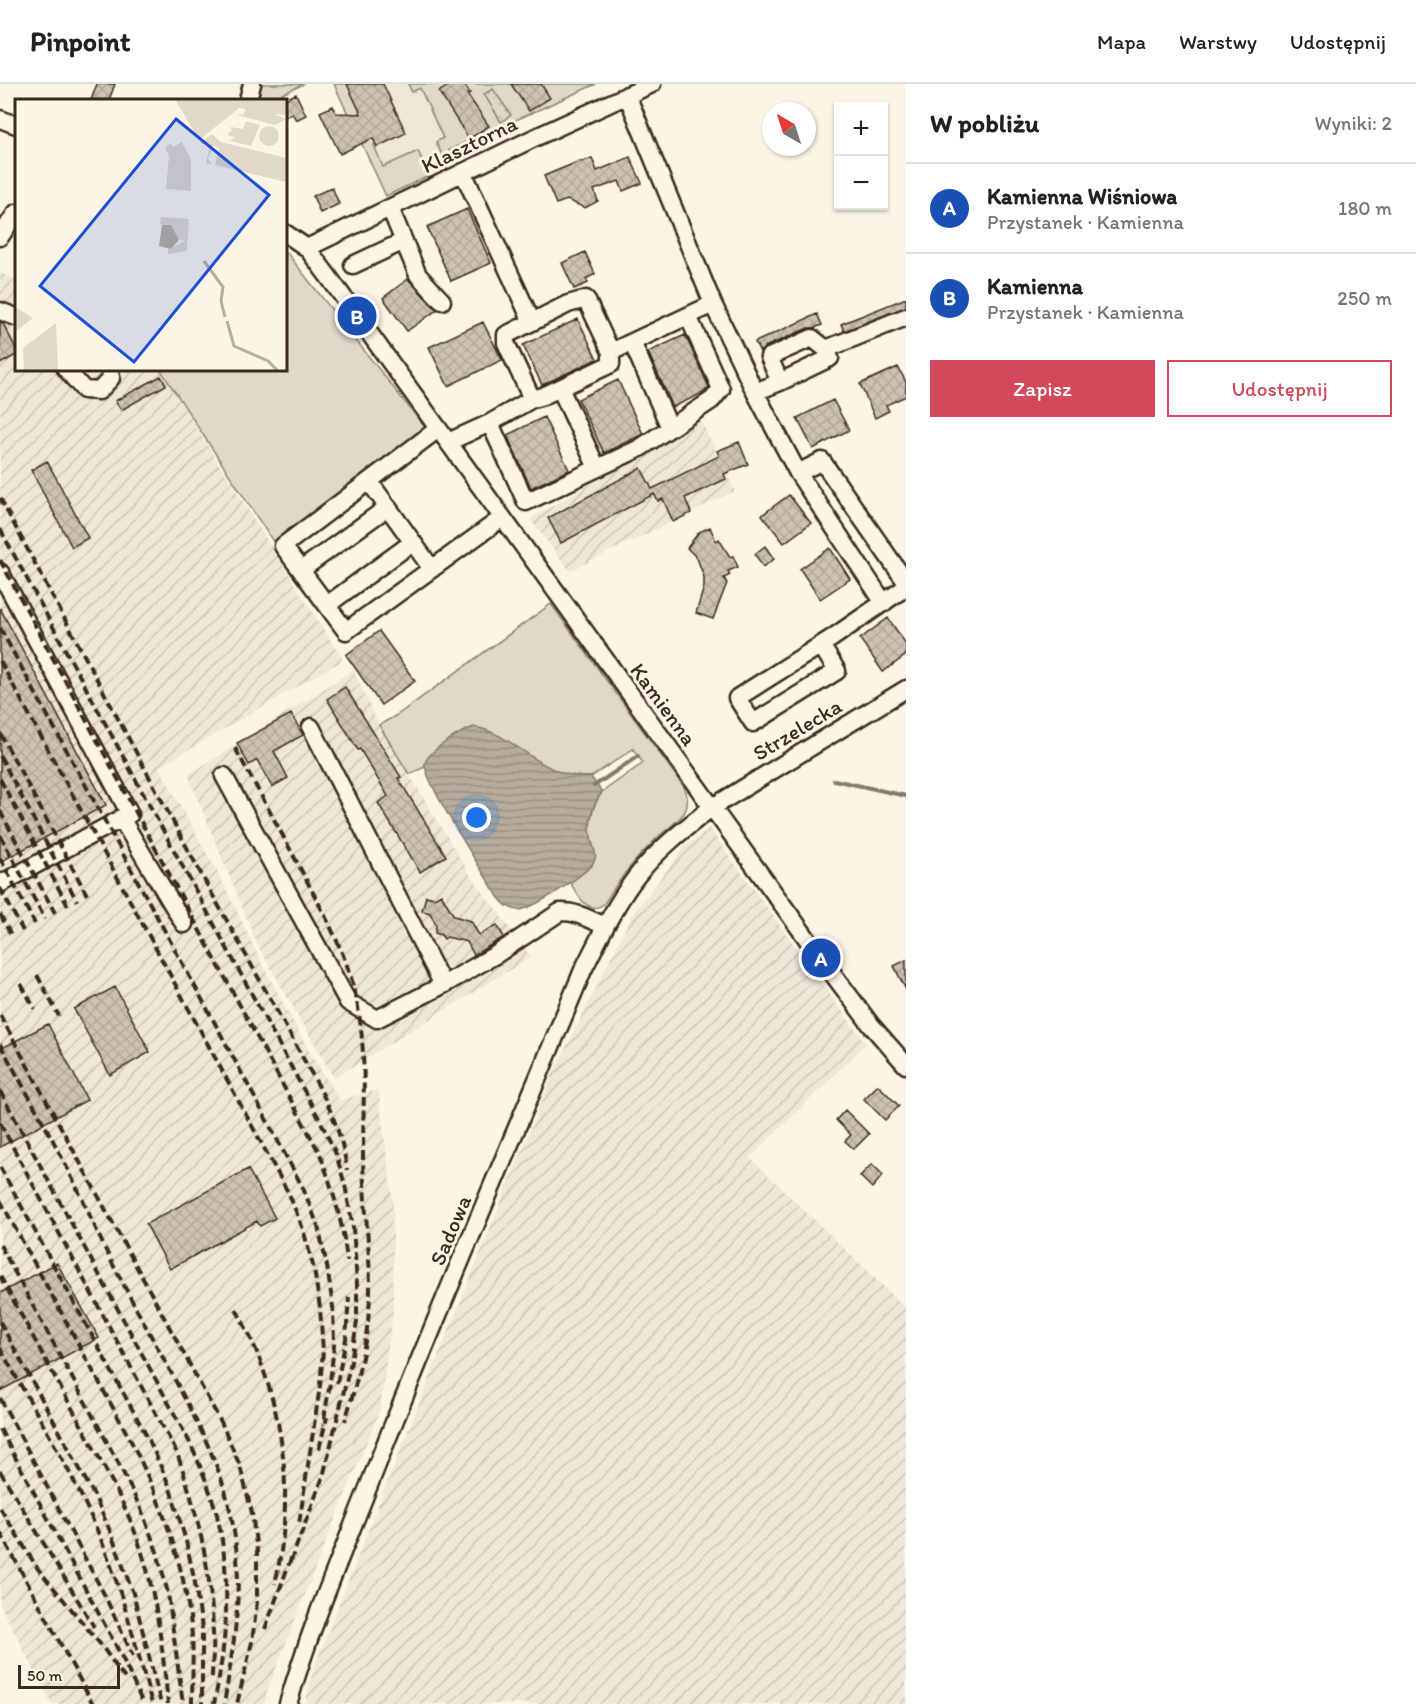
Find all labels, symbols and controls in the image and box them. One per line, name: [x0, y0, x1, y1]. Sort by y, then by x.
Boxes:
text: Pinpoint: [30, 24, 131, 58]
text: Mapa: [1097, 29, 1146, 54]
text: Warstwy: [1179, 29, 1257, 54]
text: Udostępnij: [1290, 29, 1386, 54]
inset map: [15, 99, 286, 370]
north arrow: [762, 102, 816, 156]
map controls: [834, 102, 888, 210]
button: +: [834, 102, 888, 156]
text: W pobliżu: [930, 107, 1039, 139]
street label: Klasztorna: [417, 109, 522, 179]
text: Wyniki: 2: [1315, 111, 1392, 135]
button: −: [834, 156, 888, 210]
text: Kamienna Wiśniowa: [987, 183, 1177, 210]
text: A: [943, 196, 956, 220]
text: 180 m: [1338, 196, 1392, 220]
text: Przystanek · Kamienna: [987, 210, 1184, 234]
text: Kamienna: [987, 273, 1083, 300]
text: B: [943, 286, 956, 310]
text: 250 m: [1337, 286, 1392, 310]
pin: B: [338, 294, 376, 338]
text: Przystanek · Kamienna: [987, 300, 1184, 324]
button: Zapisz: [930, 360, 1155, 417]
button: Udostępnij: [1167, 360, 1392, 417]
street label: Kamienna: [624, 658, 703, 751]
street label: Strzelecka: [748, 692, 847, 767]
your location: [462, 803, 491, 832]
pin: A: [802, 936, 840, 980]
street label: Sadowa: [424, 1191, 477, 1269]
scale bar: [18, 1662, 120, 1690]
text: 50 m: [27, 1666, 62, 1685]

